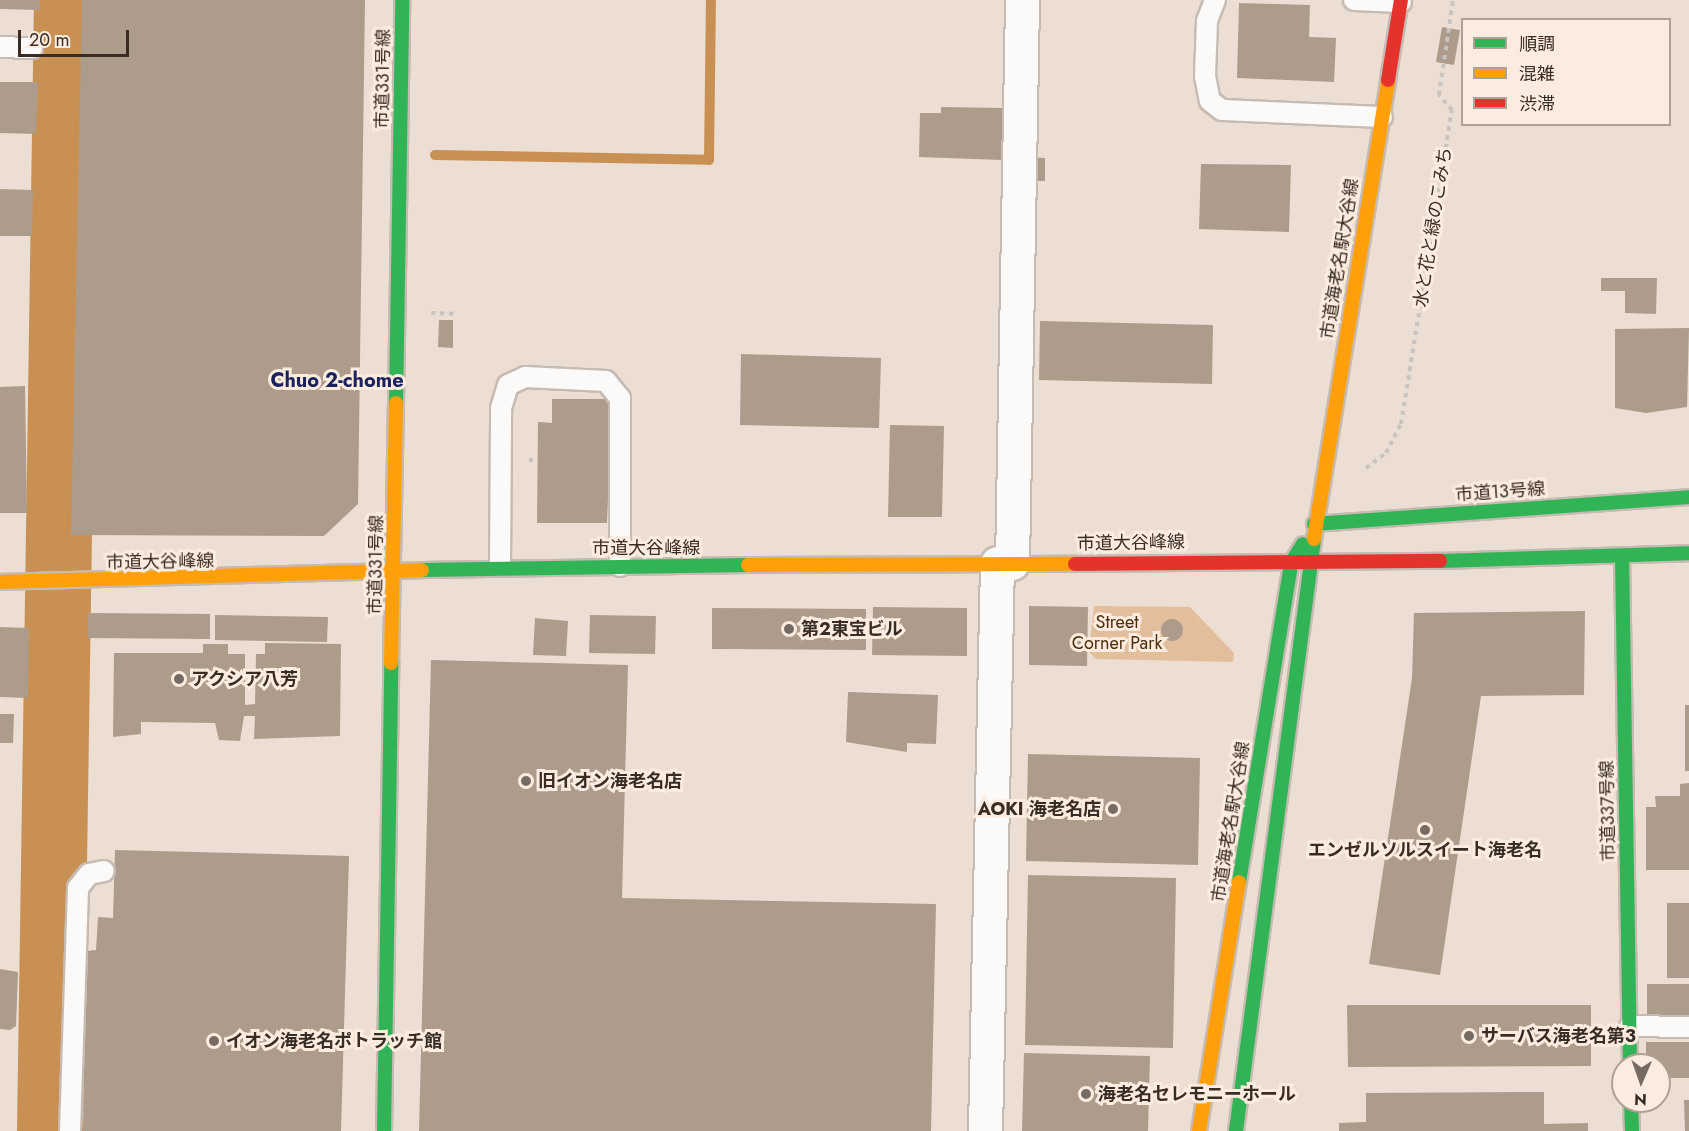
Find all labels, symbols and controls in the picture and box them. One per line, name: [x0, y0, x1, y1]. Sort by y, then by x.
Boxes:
scale bar: [21, 18, 132, 56]
legend: [1461, 18, 1671, 126]
text: 20 m: [29, 27, 69, 53]
street label: 市道331号線: [371, 29, 395, 129]
text: 順調: [1519, 31, 1555, 57]
text: 混雑: [1519, 61, 1555, 87]
text: 渋滞: [1519, 91, 1555, 117]
street label: 水と花と緑のこみち: [1410, 145, 1456, 309]
street label: 市道海老名駅大谷線: [1317, 177, 1363, 341]
district label: Chuo 2-chome: [270, 368, 404, 392]
street label: 市道13号線: [1454, 478, 1546, 506]
street label: 市道331号線: [364, 515, 388, 615]
street label: 市道大谷峰線: [1077, 531, 1185, 555]
street label: 市道大谷峰線: [592, 537, 700, 559]
street label: 市道大谷峰線: [106, 550, 214, 574]
park label: Street Corner Park: [1072, 612, 1162, 654]
place label: 第2東宝ビル: [801, 618, 903, 640]
marker: 第2東宝ビル: [782, 622, 796, 636]
place label: アクシア八芳: [191, 668, 299, 690]
marker: アクシア八芳: [172, 672, 186, 686]
street label: 市道海老名駅大谷線: [1208, 740, 1254, 904]
street label: 市道337号線: [1596, 760, 1620, 862]
place label: 旧イオン海老名店: [538, 770, 682, 792]
marker: 旧イオン海老名店: [519, 774, 533, 788]
place label: AOKI 海老名店: [978, 798, 1101, 820]
marker: AOKI 海老名店: [1106, 802, 1120, 816]
marker: エンゼルソルスイート海老名: [1418, 823, 1432, 837]
place label: エンゼルソルスイート海老名: [1308, 839, 1542, 861]
place label: サーバス海老名第3: [1481, 1025, 1636, 1047]
marker: サーバス海老名第3: [1462, 1029, 1476, 1043]
place label: イオン海老名ポトラッチ館: [226, 1030, 442, 1052]
marker: イオン海老名ポトラッチ館: [207, 1034, 221, 1048]
north arrow: [1611, 1053, 1671, 1113]
place label: 海老名セレモニーホール: [1098, 1083, 1296, 1105]
marker: 海老名セレモニーホール: [1079, 1087, 1093, 1101]
text: N: [1634, 1088, 1647, 1111]

